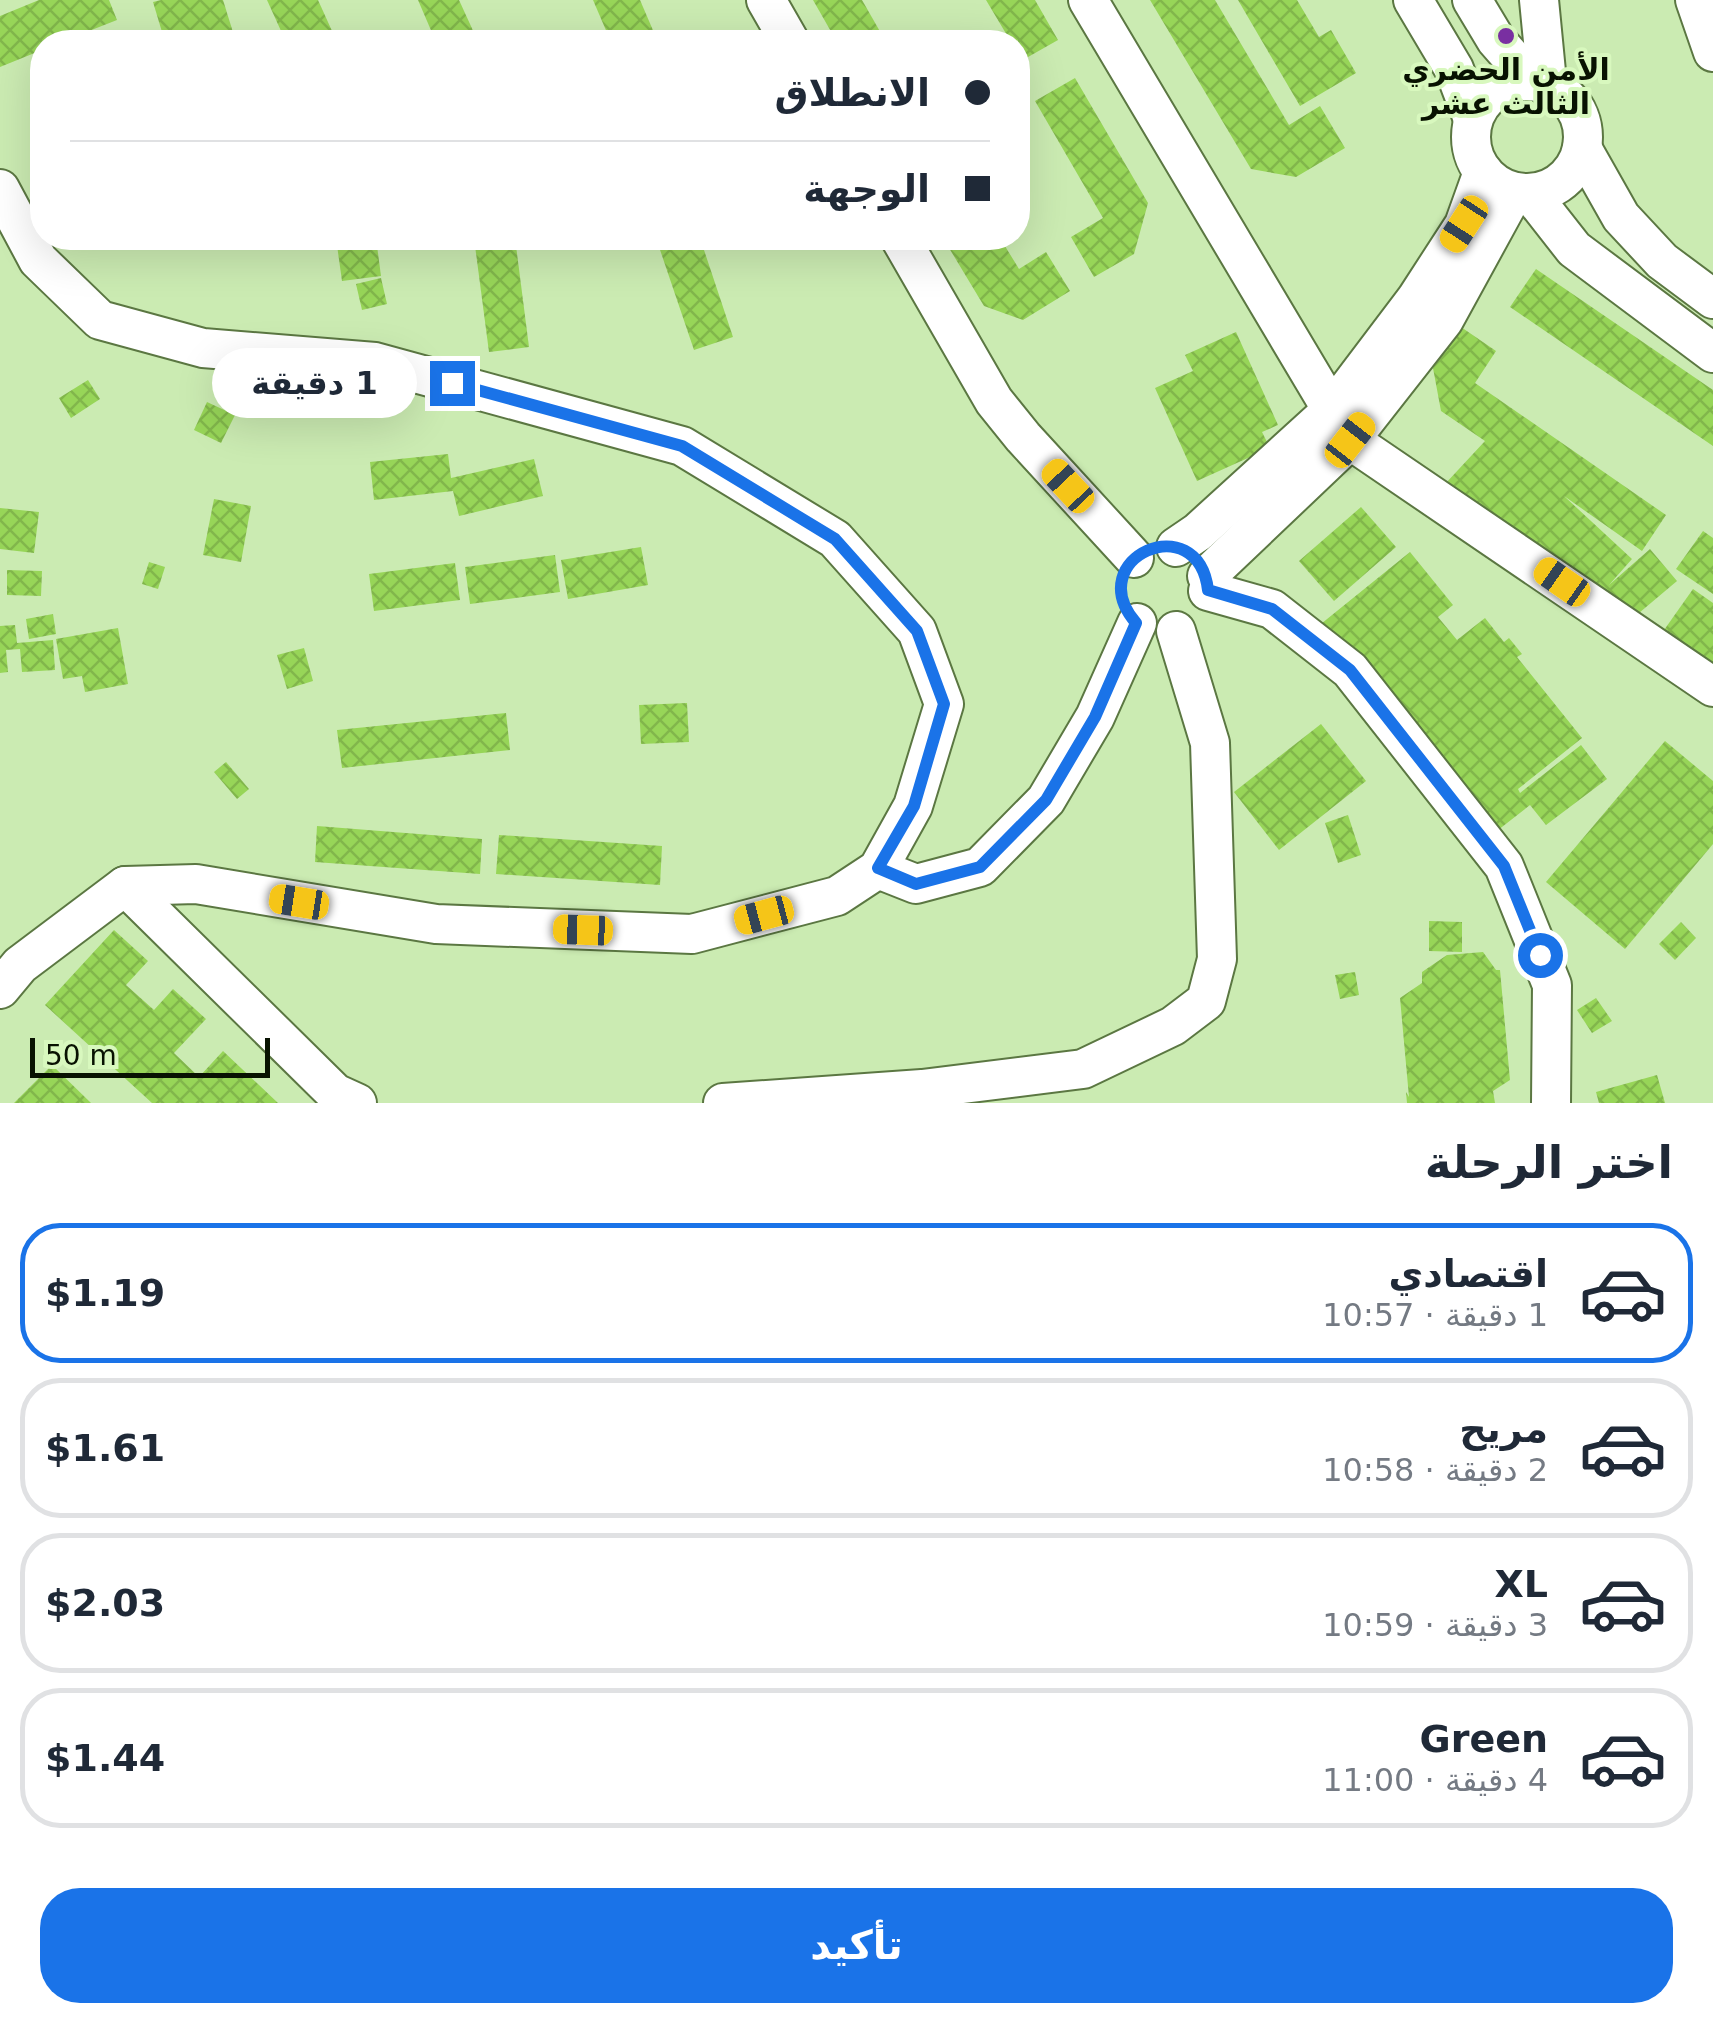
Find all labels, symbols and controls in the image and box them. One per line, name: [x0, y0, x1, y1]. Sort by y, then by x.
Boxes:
marker: الأمن الحضري الثالث عشر: [1495, 25, 1517, 47]
place label: الأمن الحضري الثالث عشر: [1402, 51, 1610, 121]
text: الانطلاق: [775, 71, 930, 115]
text: الوجهة: [803, 167, 930, 211]
car: [1435, 191, 1493, 257]
callout: 1 دقيقة: [212, 348, 417, 418]
route end: [430, 361, 475, 406]
text: 1 دقيقة: [251, 364, 378, 402]
car: [1320, 407, 1380, 473]
car: [1037, 454, 1099, 518]
car: [1529, 553, 1595, 611]
car: [267, 882, 331, 922]
car: [731, 893, 797, 937]
car: [552, 914, 614, 946]
route start: [1518, 933, 1563, 978]
scale bar: [30, 1033, 270, 1078]
text: 50 m: [45, 1039, 117, 1072]
text: اختر الرحلة: [1425, 1136, 1673, 1189]
icon: car: [1578, 1248, 1668, 1338]
text: اقتصادي: [1389, 1252, 1548, 1296]
text: $1.19: [45, 1271, 165, 1315]
text: 1 دقيقة · 10:57: [1322, 1296, 1548, 1334]
icon: car: [1578, 1403, 1668, 1493]
text: مريح: [1459, 1407, 1548, 1451]
text: $1.61: [45, 1426, 165, 1470]
text: 2 دقيقة · 10:58: [1322, 1451, 1548, 1489]
icon: car: [1578, 1558, 1668, 1648]
text: XL: [1494, 1562, 1548, 1606]
text: $2.03: [45, 1581, 165, 1625]
text: 3 دقيقة · 10:59: [1322, 1606, 1548, 1644]
icon: car: [1578, 1713, 1668, 1803]
text: Green: [1419, 1717, 1548, 1761]
text: $1.44: [45, 1736, 165, 1780]
text: 4 دقيقة · 11:00: [1322, 1761, 1548, 1799]
button: تأكيد: [40, 1888, 1673, 2003]

